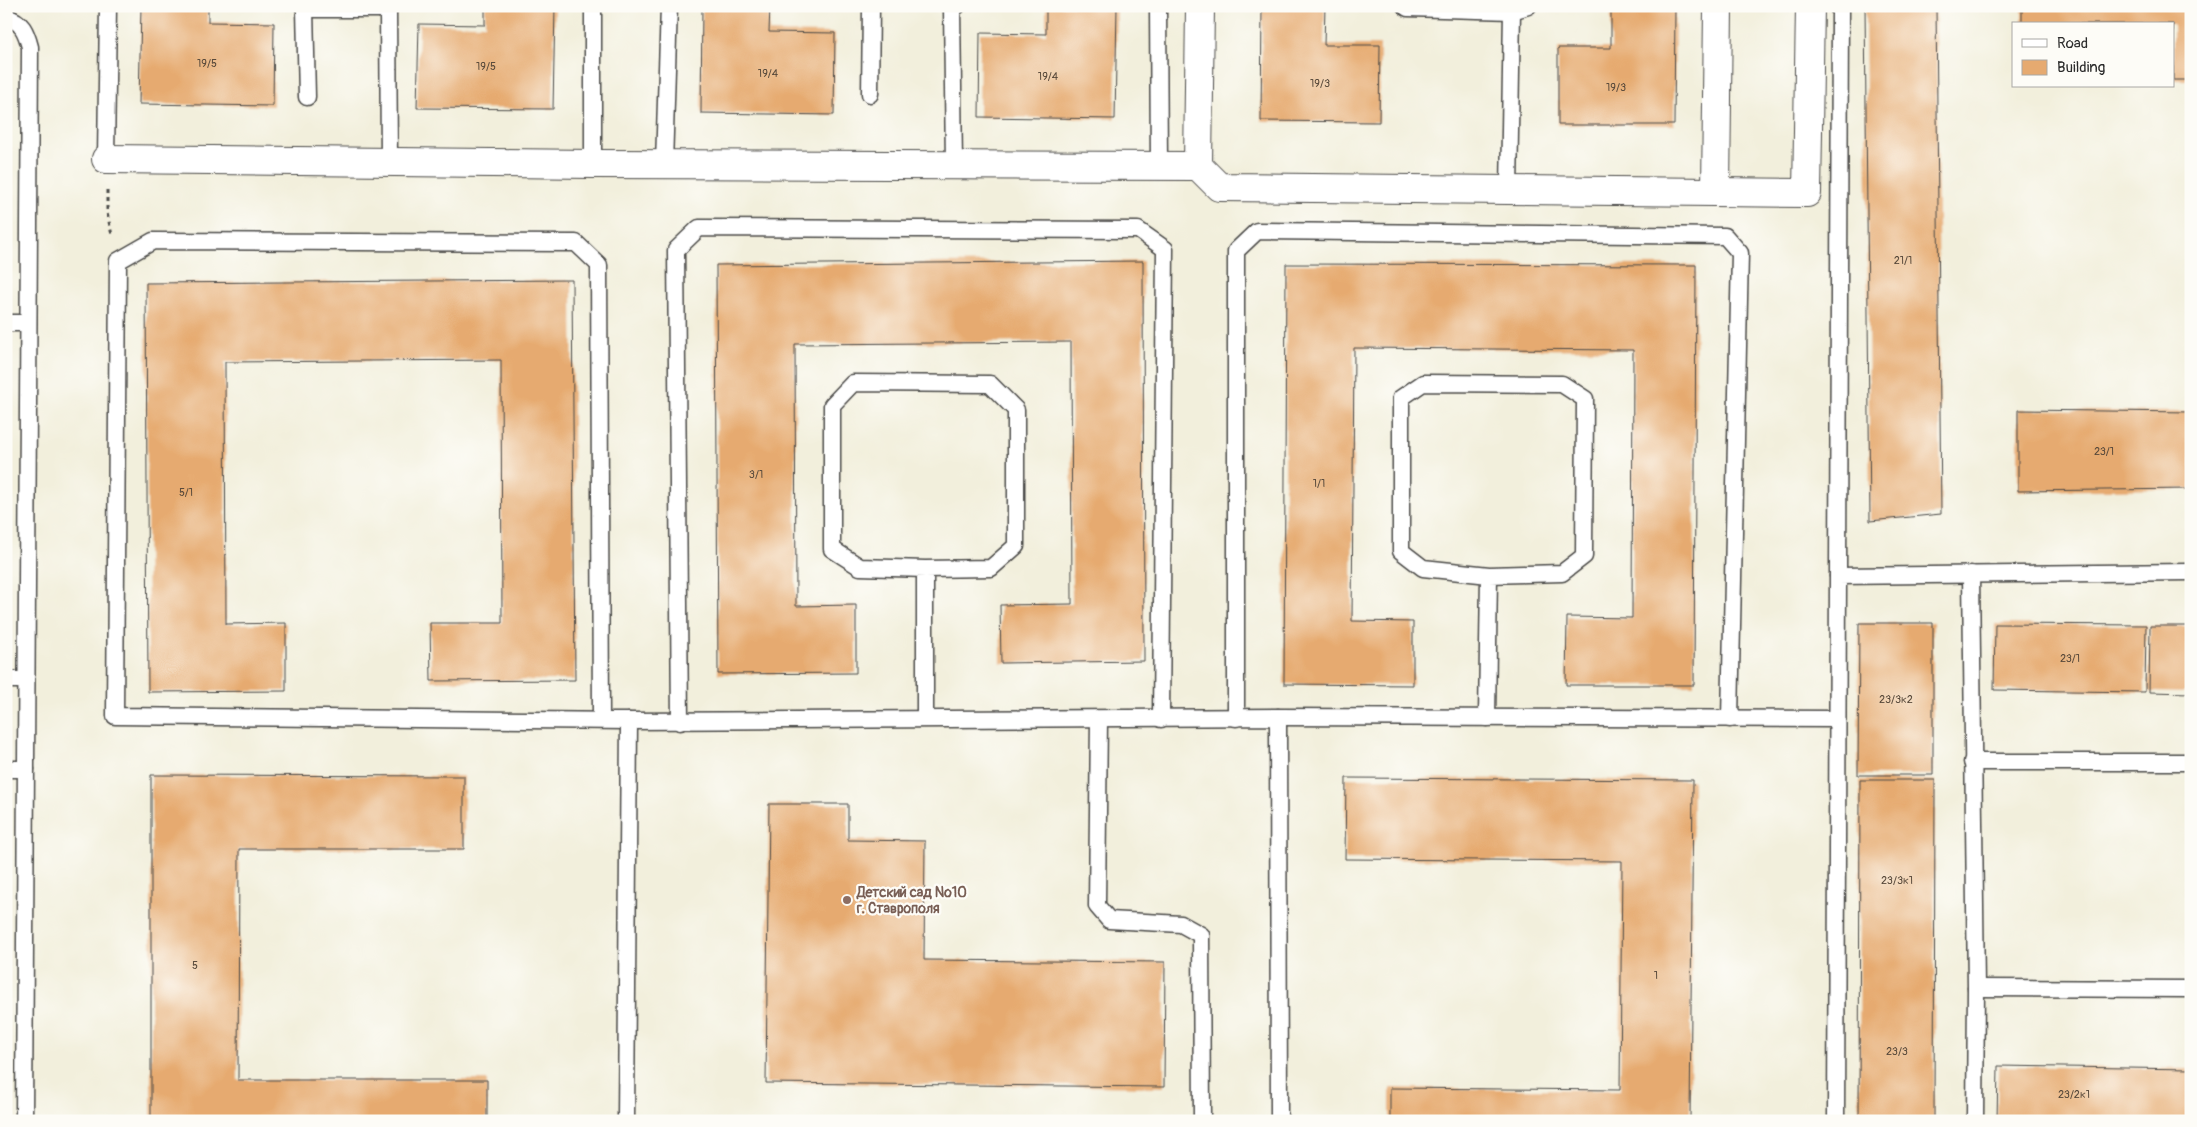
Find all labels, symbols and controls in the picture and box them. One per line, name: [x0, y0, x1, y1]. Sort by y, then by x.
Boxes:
legend: [2012, 22, 2174, 88]
text: Road: [2057, 34, 2088, 53]
house number: 19/5: [197, 57, 217, 70]
text: Building: [2057, 58, 2105, 77]
house number: 19/5: [476, 60, 496, 73]
house number: 19/4: [758, 67, 779, 80]
house number: 19/4: [1038, 70, 1059, 83]
house number: 19/3: [1310, 77, 1330, 90]
house number: 19/3: [1606, 81, 1626, 94]
house number: 21/1: [1894, 254, 1912, 267]
house number: 23/1: [2094, 445, 2114, 458]
house number: 3/1: [749, 468, 763, 481]
house number: 1/1: [1313, 477, 1325, 490]
house number: 5/1: [179, 486, 193, 499]
house number: 23/1: [2060, 652, 2080, 665]
house number: 23/3к2: [1879, 693, 1913, 706]
house number: 23/3к1: [1881, 874, 1913, 887]
place label: Детский сад №10 г. Ставрополя: [856, 884, 967, 917]
marker: Детский сад №10 г. Ставрополя: [841, 894, 853, 906]
house number: 5: [192, 959, 198, 972]
house number: 1: [1654, 969, 1658, 982]
house number: 23/3: [1886, 1045, 1908, 1058]
house number: 23/2к1: [2058, 1088, 2090, 1101]

